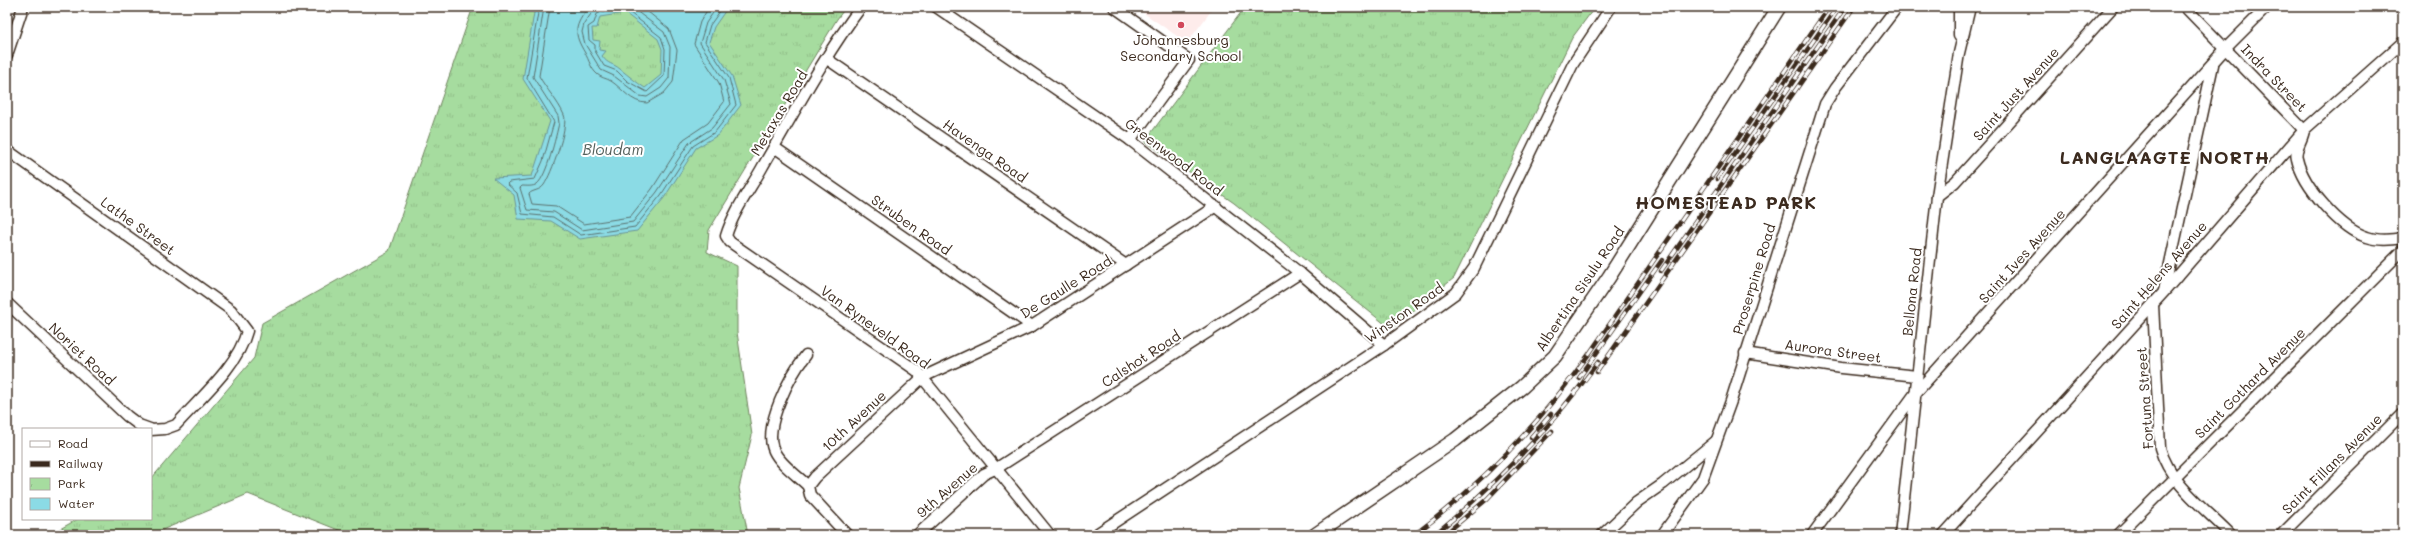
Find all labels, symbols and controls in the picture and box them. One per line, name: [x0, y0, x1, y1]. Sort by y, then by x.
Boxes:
marker: Johannesburg Secondary School: [1176, 20, 1186, 30]
place label: Johannesburg Secondary School: [1120, 30, 1242, 65]
street label: Indra Street: [2237, 40, 2312, 116]
street label: Saint Just Avenue: [1968, 43, 2063, 145]
street label: Metaxas Road: [746, 66, 812, 159]
street label: Greenwood Road: [1121, 113, 1227, 200]
street label: Havenga Road: [939, 114, 1031, 187]
water label: Bloudam: [583, 139, 644, 159]
district label: LANGLAAGTE NORTH: [2060, 145, 2270, 169]
street label: Struben Road: [868, 190, 955, 259]
district label: HOMESTEAD PARK: [1635, 190, 1817, 214]
street label: Lathe Street: [97, 192, 179, 259]
street label: Saint Ives Avenue: [1974, 204, 2069, 307]
street label: Saint Helens Avenue: [2106, 217, 2211, 333]
street label: Proserpine Road: [1728, 221, 1779, 337]
street label: Albertina Sisulu Road: [1531, 223, 1628, 355]
street label: Bellona Road: [1897, 247, 1926, 337]
street label: De Gaulle Road: [1016, 251, 1115, 322]
street label: Winston Road: [1360, 278, 1447, 347]
street label: Van Ryneveld Road: [817, 281, 934, 373]
street label: Noriet Road: [45, 318, 120, 389]
street label: Saint Gothard Avenue: [2190, 323, 2309, 442]
street label: Calshot Road: [1097, 326, 1184, 391]
street label: Aurora Street: [1783, 334, 1883, 367]
street label: Fortuna Street: [2131, 346, 2158, 450]
street label: 10th Avenue: [817, 386, 890, 456]
street label: Saint Fillans Avenue: [2277, 409, 2386, 518]
legend: [22, 428, 152, 520]
text: Road: [58, 435, 88, 451]
text: Railway: [58, 455, 103, 471]
street label: 9th Avenue: [912, 458, 981, 521]
text: Park: [58, 475, 85, 491]
text: Water: [58, 495, 95, 511]

